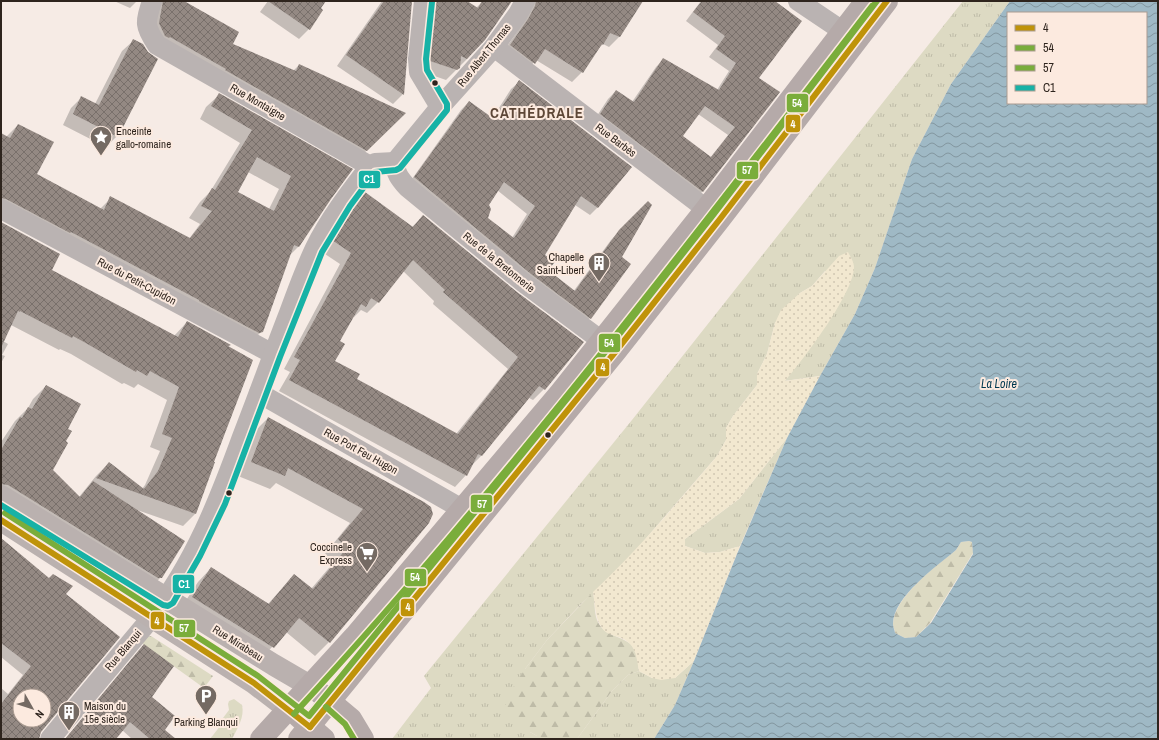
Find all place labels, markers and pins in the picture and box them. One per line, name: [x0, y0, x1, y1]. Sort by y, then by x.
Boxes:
unlabelled marker: [430, 78, 440, 88]
place icon: Enceinte gallo-romaine: [88, 124, 114, 157]
place label: Enceinte gallo-romaine: [116, 124, 171, 151]
place label: Chapelle Saint-Libert: [537, 250, 584, 277]
building icon: Chapelle Saint-Libert: [586, 250, 612, 283]
unlabelled marker: [543, 430, 553, 440]
unlabelled marker: [224, 488, 234, 498]
place label: Coccinelle Express: [310, 540, 352, 567]
supermarket icon: Coccinelle Express: [354, 540, 380, 573]
parking icon: Parking Blanqui: [193, 683, 219, 716]
building icon: Maison du 15e siècle: [56, 699, 82, 732]
place label: Maison du 15e siècle: [84, 699, 126, 726]
place label: Parking Blanqui: [174, 715, 238, 729]

